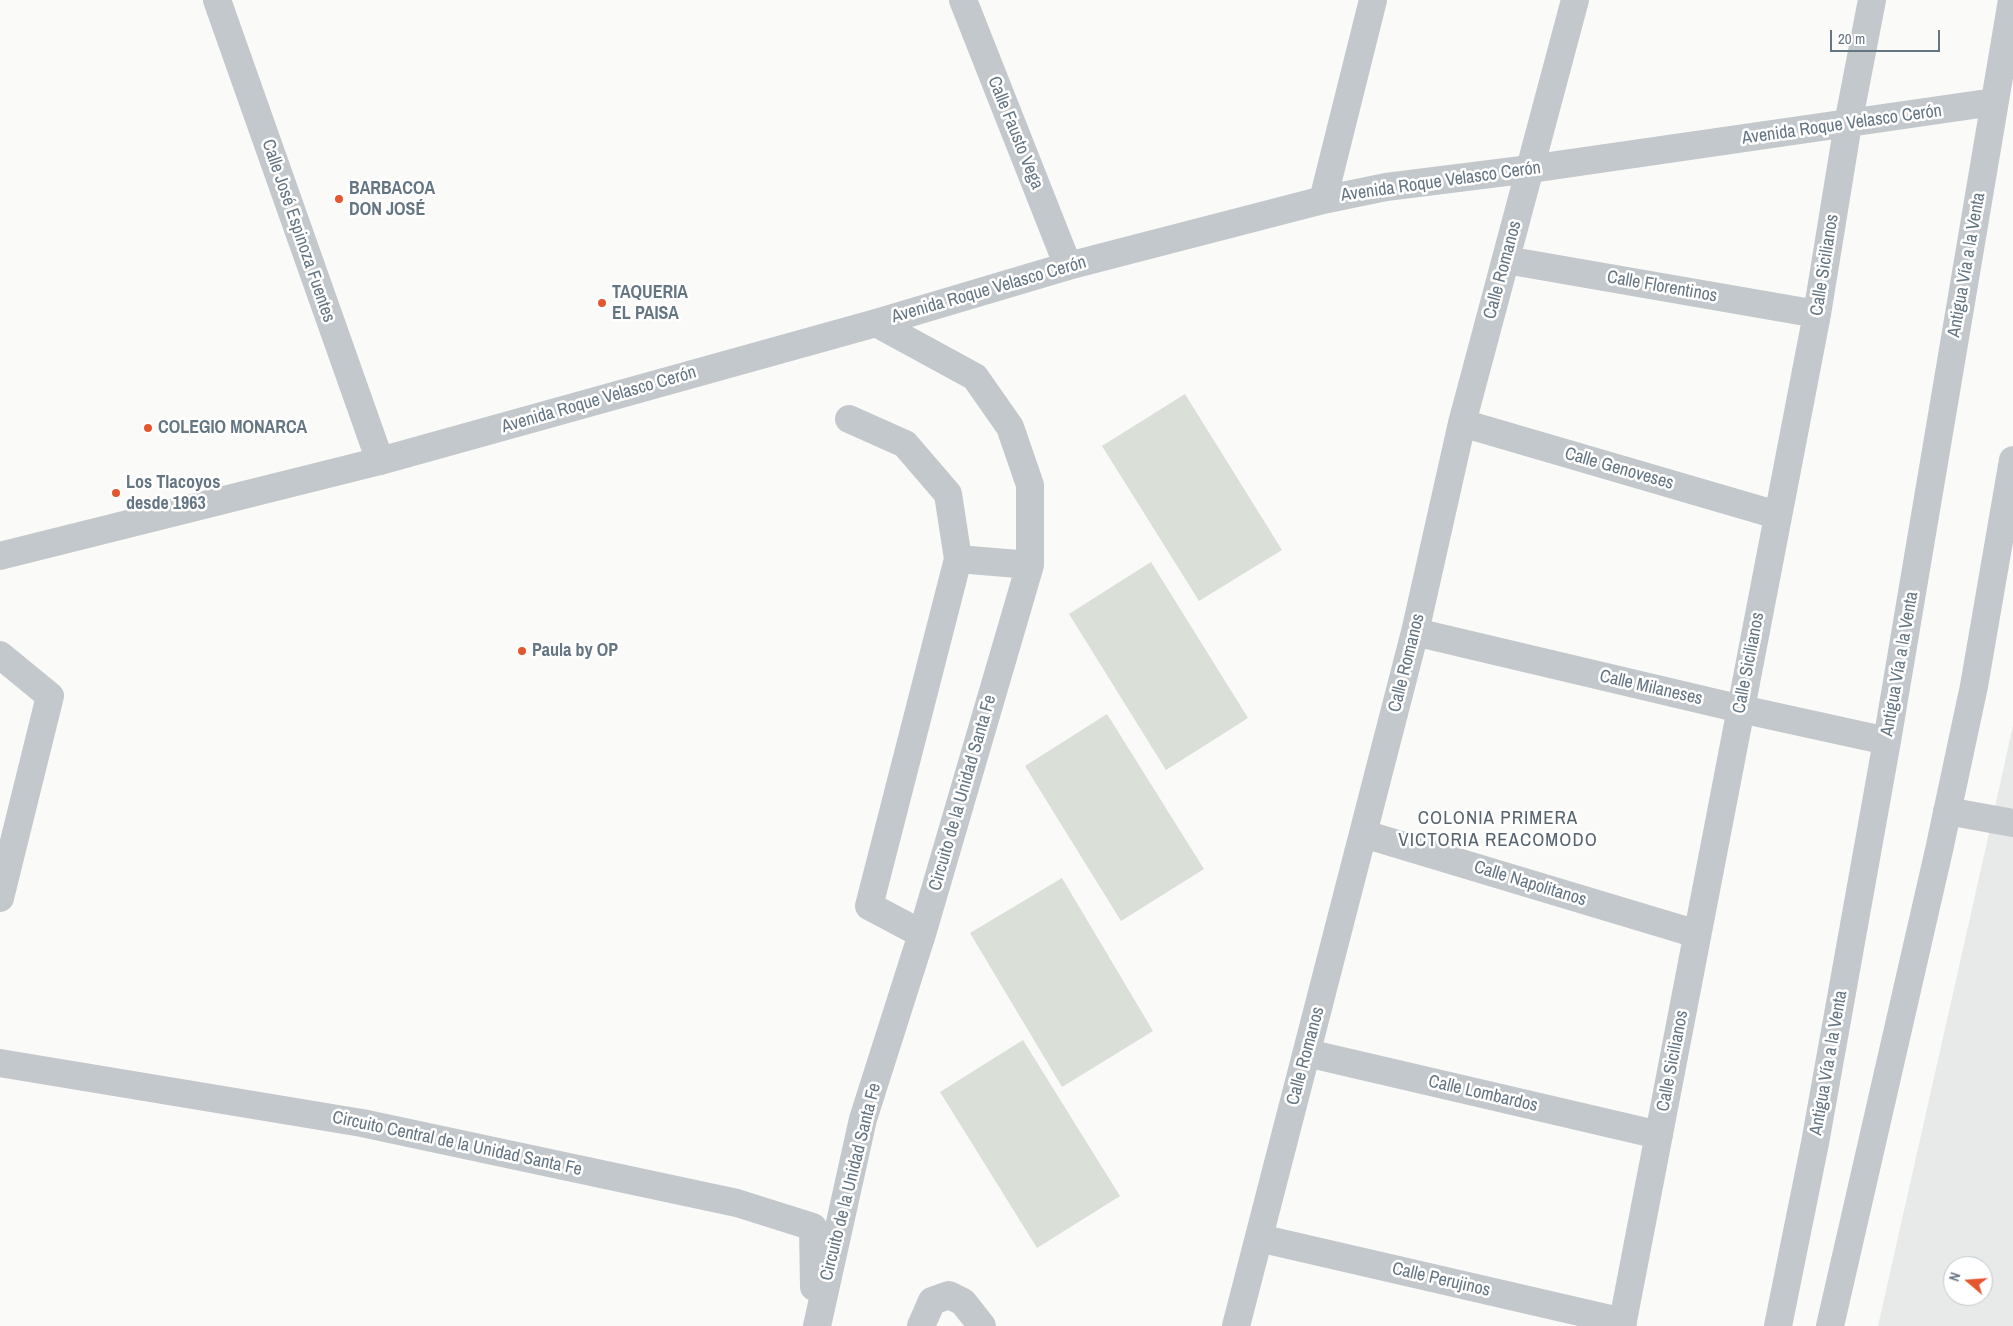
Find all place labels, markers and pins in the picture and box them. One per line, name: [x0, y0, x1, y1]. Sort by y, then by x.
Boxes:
place label: BARBACOA DON JOSÉ: [349, 178, 435, 220]
marker: BARBACOA DON JOSÉ: [333, 193, 345, 205]
place label: TAQUERIA EL PAISA: [612, 282, 688, 324]
marker: TAQUERIA EL PAISA: [596, 297, 608, 309]
place label: COLEGIO MONARCA: [158, 417, 307, 439]
marker: COLEGIO MONARCA: [142, 422, 154, 434]
place label: Los Tlacoyos desde 1963: [126, 472, 220, 514]
marker: Los Tlacoyos desde 1963: [110, 487, 122, 499]
place label: Paula by OP: [532, 640, 618, 662]
marker: Paula by OP: [516, 645, 528, 657]

